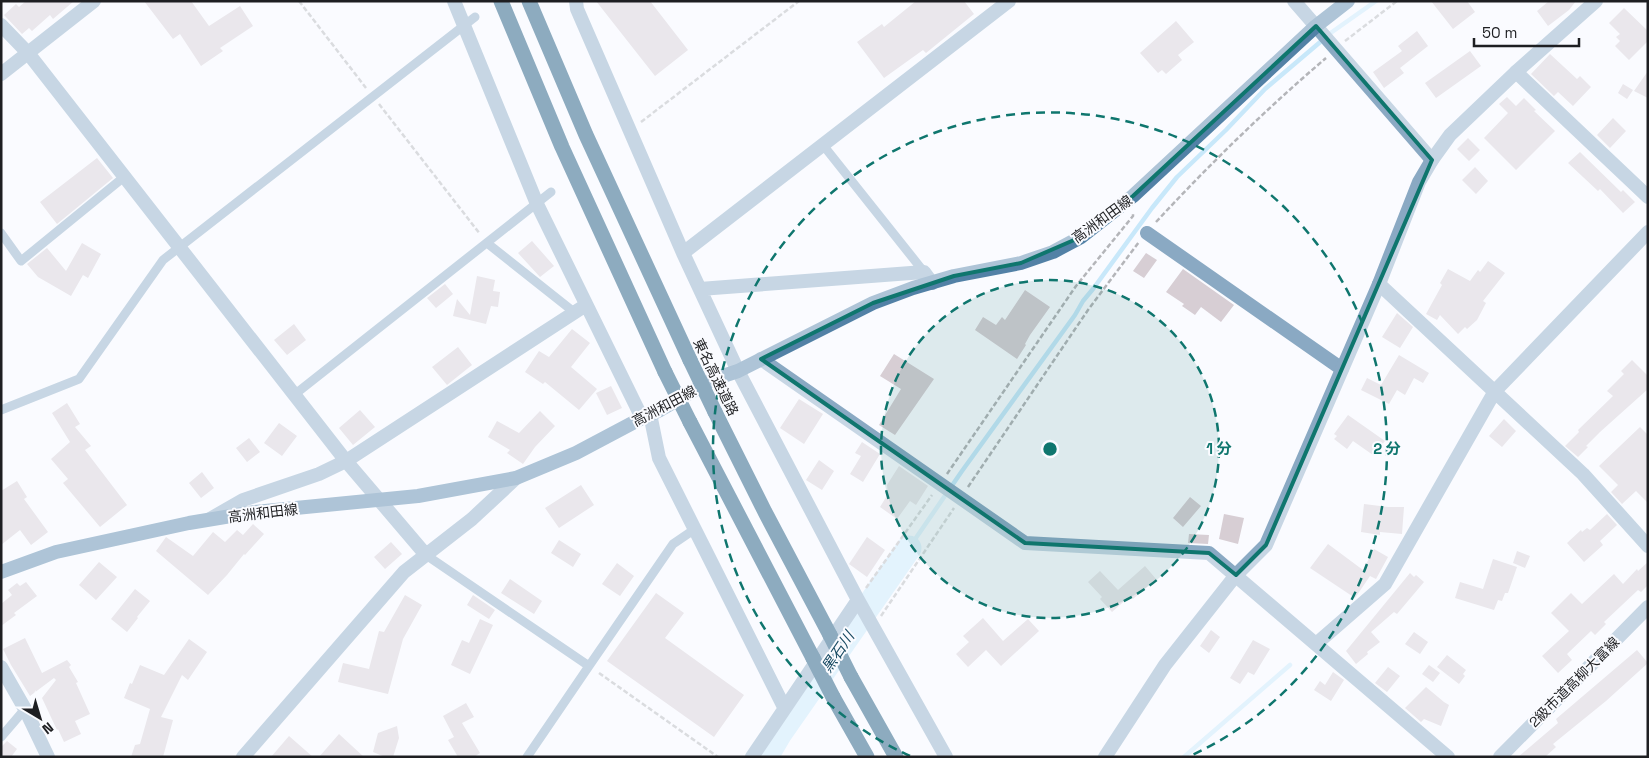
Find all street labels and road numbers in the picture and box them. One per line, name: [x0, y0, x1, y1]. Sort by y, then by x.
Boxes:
street label: 高洲和田線: [1068, 191, 1136, 247]
street label: 東名高速道路: [689, 335, 743, 419]
street label: 高洲和田線: [629, 382, 699, 430]
street label: 高洲和田線: [227, 500, 299, 526]
street label: 2級市道高柳大富線: [1525, 633, 1623, 731]

